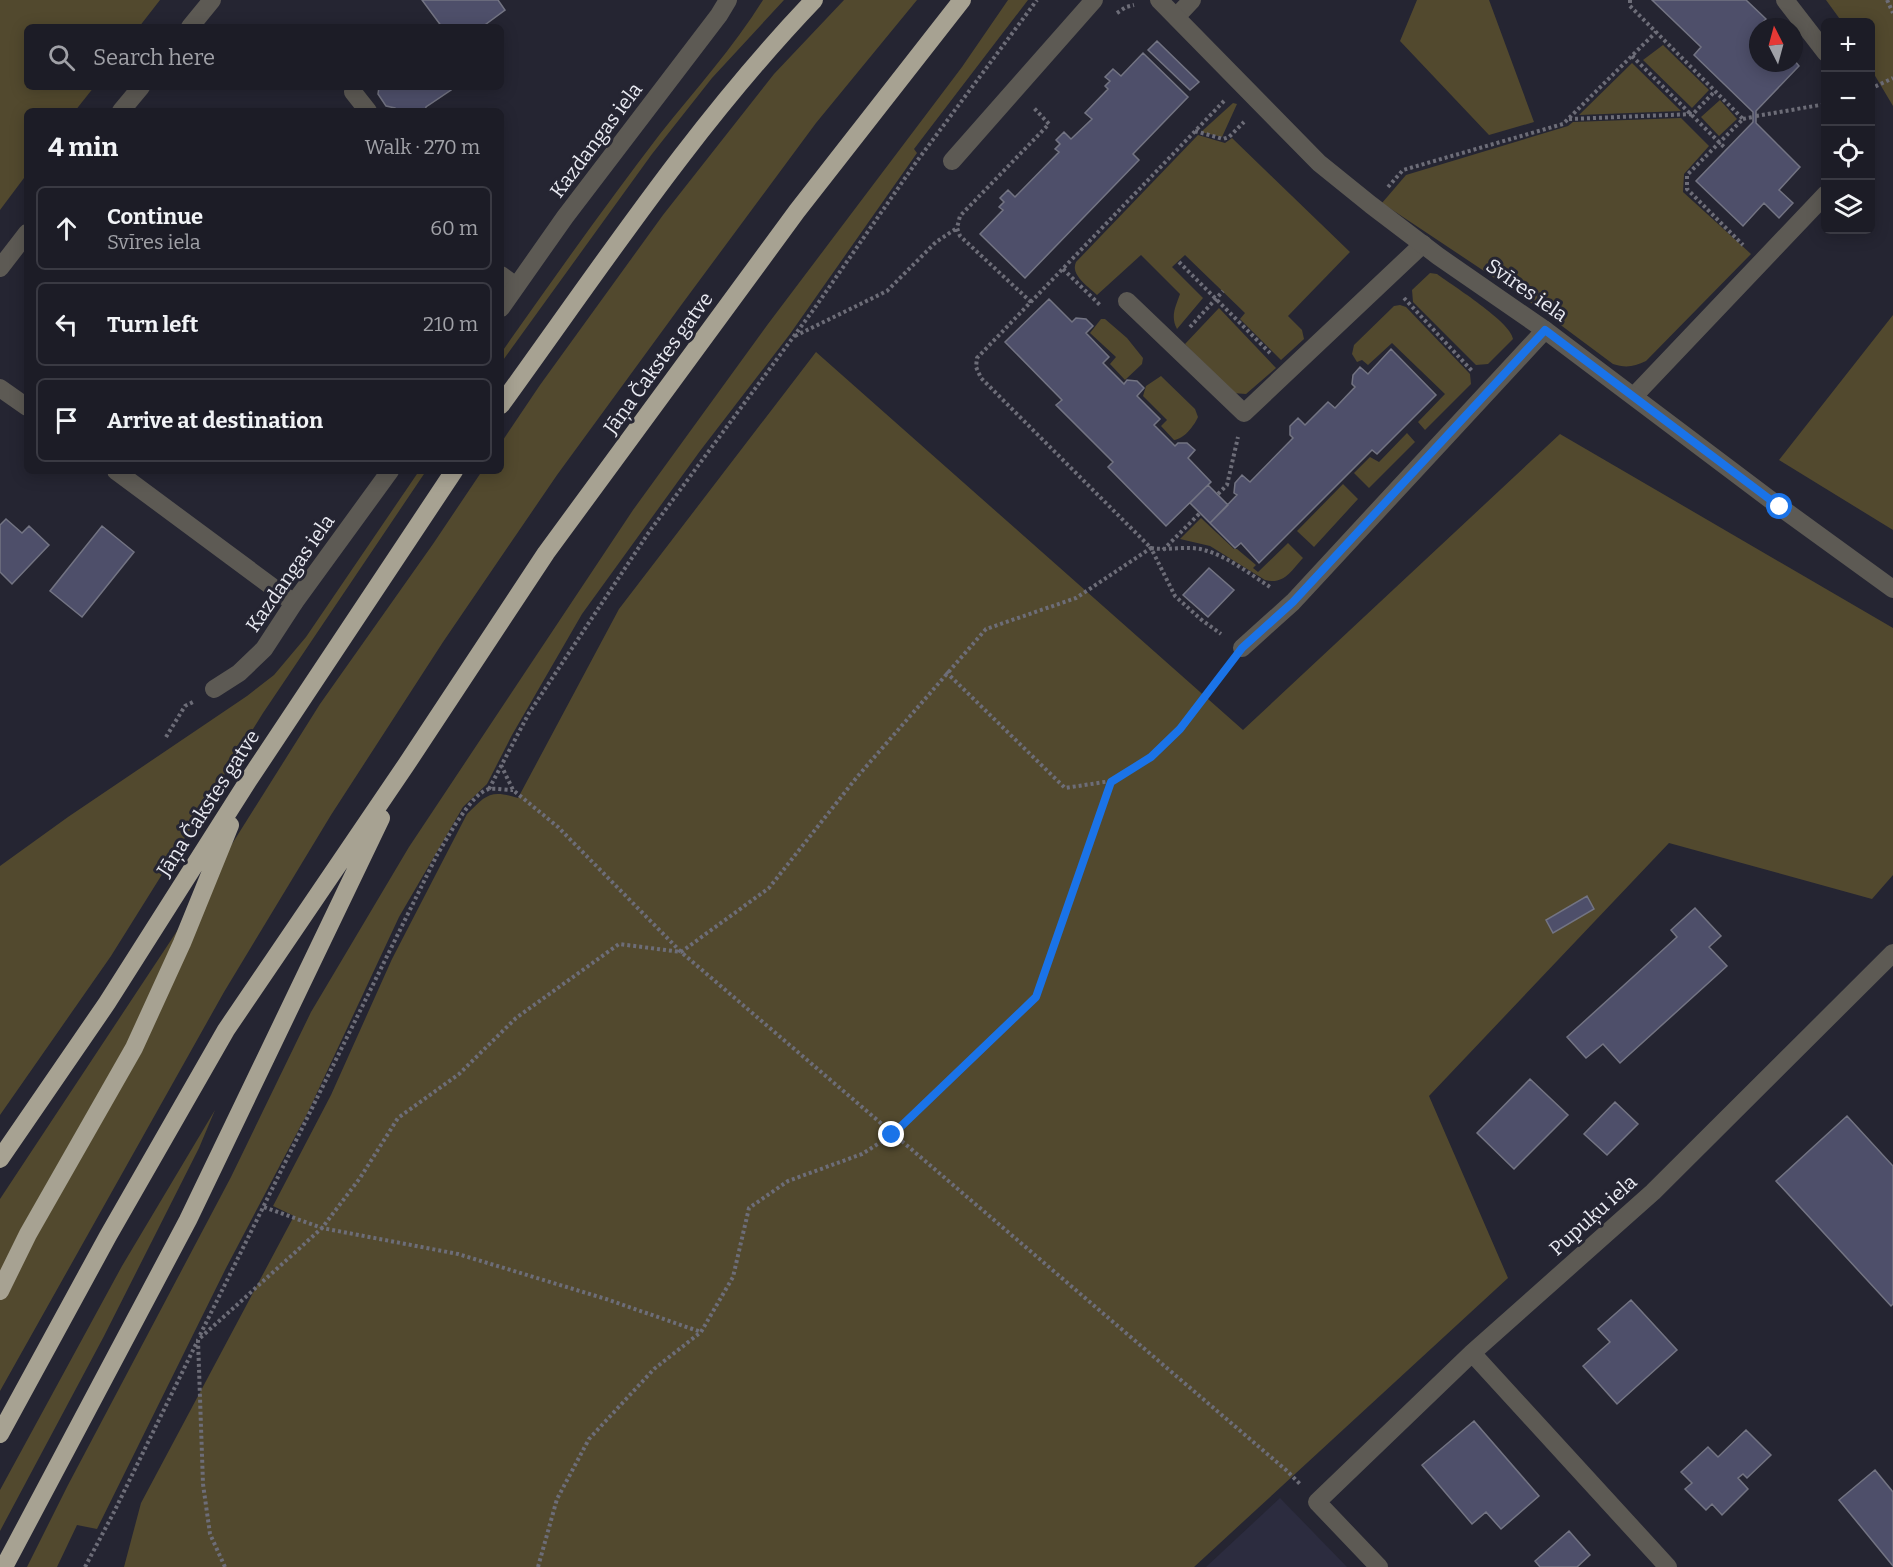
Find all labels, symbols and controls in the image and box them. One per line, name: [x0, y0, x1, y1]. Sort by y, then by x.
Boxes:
north arrow: [1749, 18, 1803, 72]
map controls: [1821, 18, 1875, 234]
button: +: [1821, 18, 1875, 72]
search box: [24, 24, 504, 90]
icon: search: [45, 41, 78, 74]
text: Search here: [93, 44, 215, 71]
button: −: [1821, 72, 1875, 126]
street label: Kazdangas iela: [545, 78, 647, 202]
button: locate: [1821, 126, 1875, 180]
text: 4 min: [48, 132, 118, 163]
text: Walk · 270 m: [365, 135, 480, 159]
button: layers: [1821, 180, 1875, 234]
text: Continue: [107, 203, 203, 230]
icon: ahead: [50, 212, 83, 245]
text: 60 m: [430, 216, 478, 240]
text: Svīres iela: [107, 230, 201, 254]
street label: Svīres iela: [1482, 253, 1572, 327]
street label: Jāņa Čakstes gatve: [598, 287, 718, 440]
icon: left: [50, 308, 83, 341]
text: Turn left: [107, 311, 199, 338]
text: 210 m: [423, 312, 478, 336]
icon: arrive: [50, 404, 83, 437]
text: Arrive at destination: [107, 407, 323, 434]
route start: [1766, 493, 1792, 519]
street label: Kazdangas iela: [241, 510, 339, 636]
street label: Jāņa Čakstes gatve: [151, 725, 265, 882]
route end: [878, 1121, 904, 1147]
street label: Pupuķu iela: [1544, 1170, 1642, 1261]

